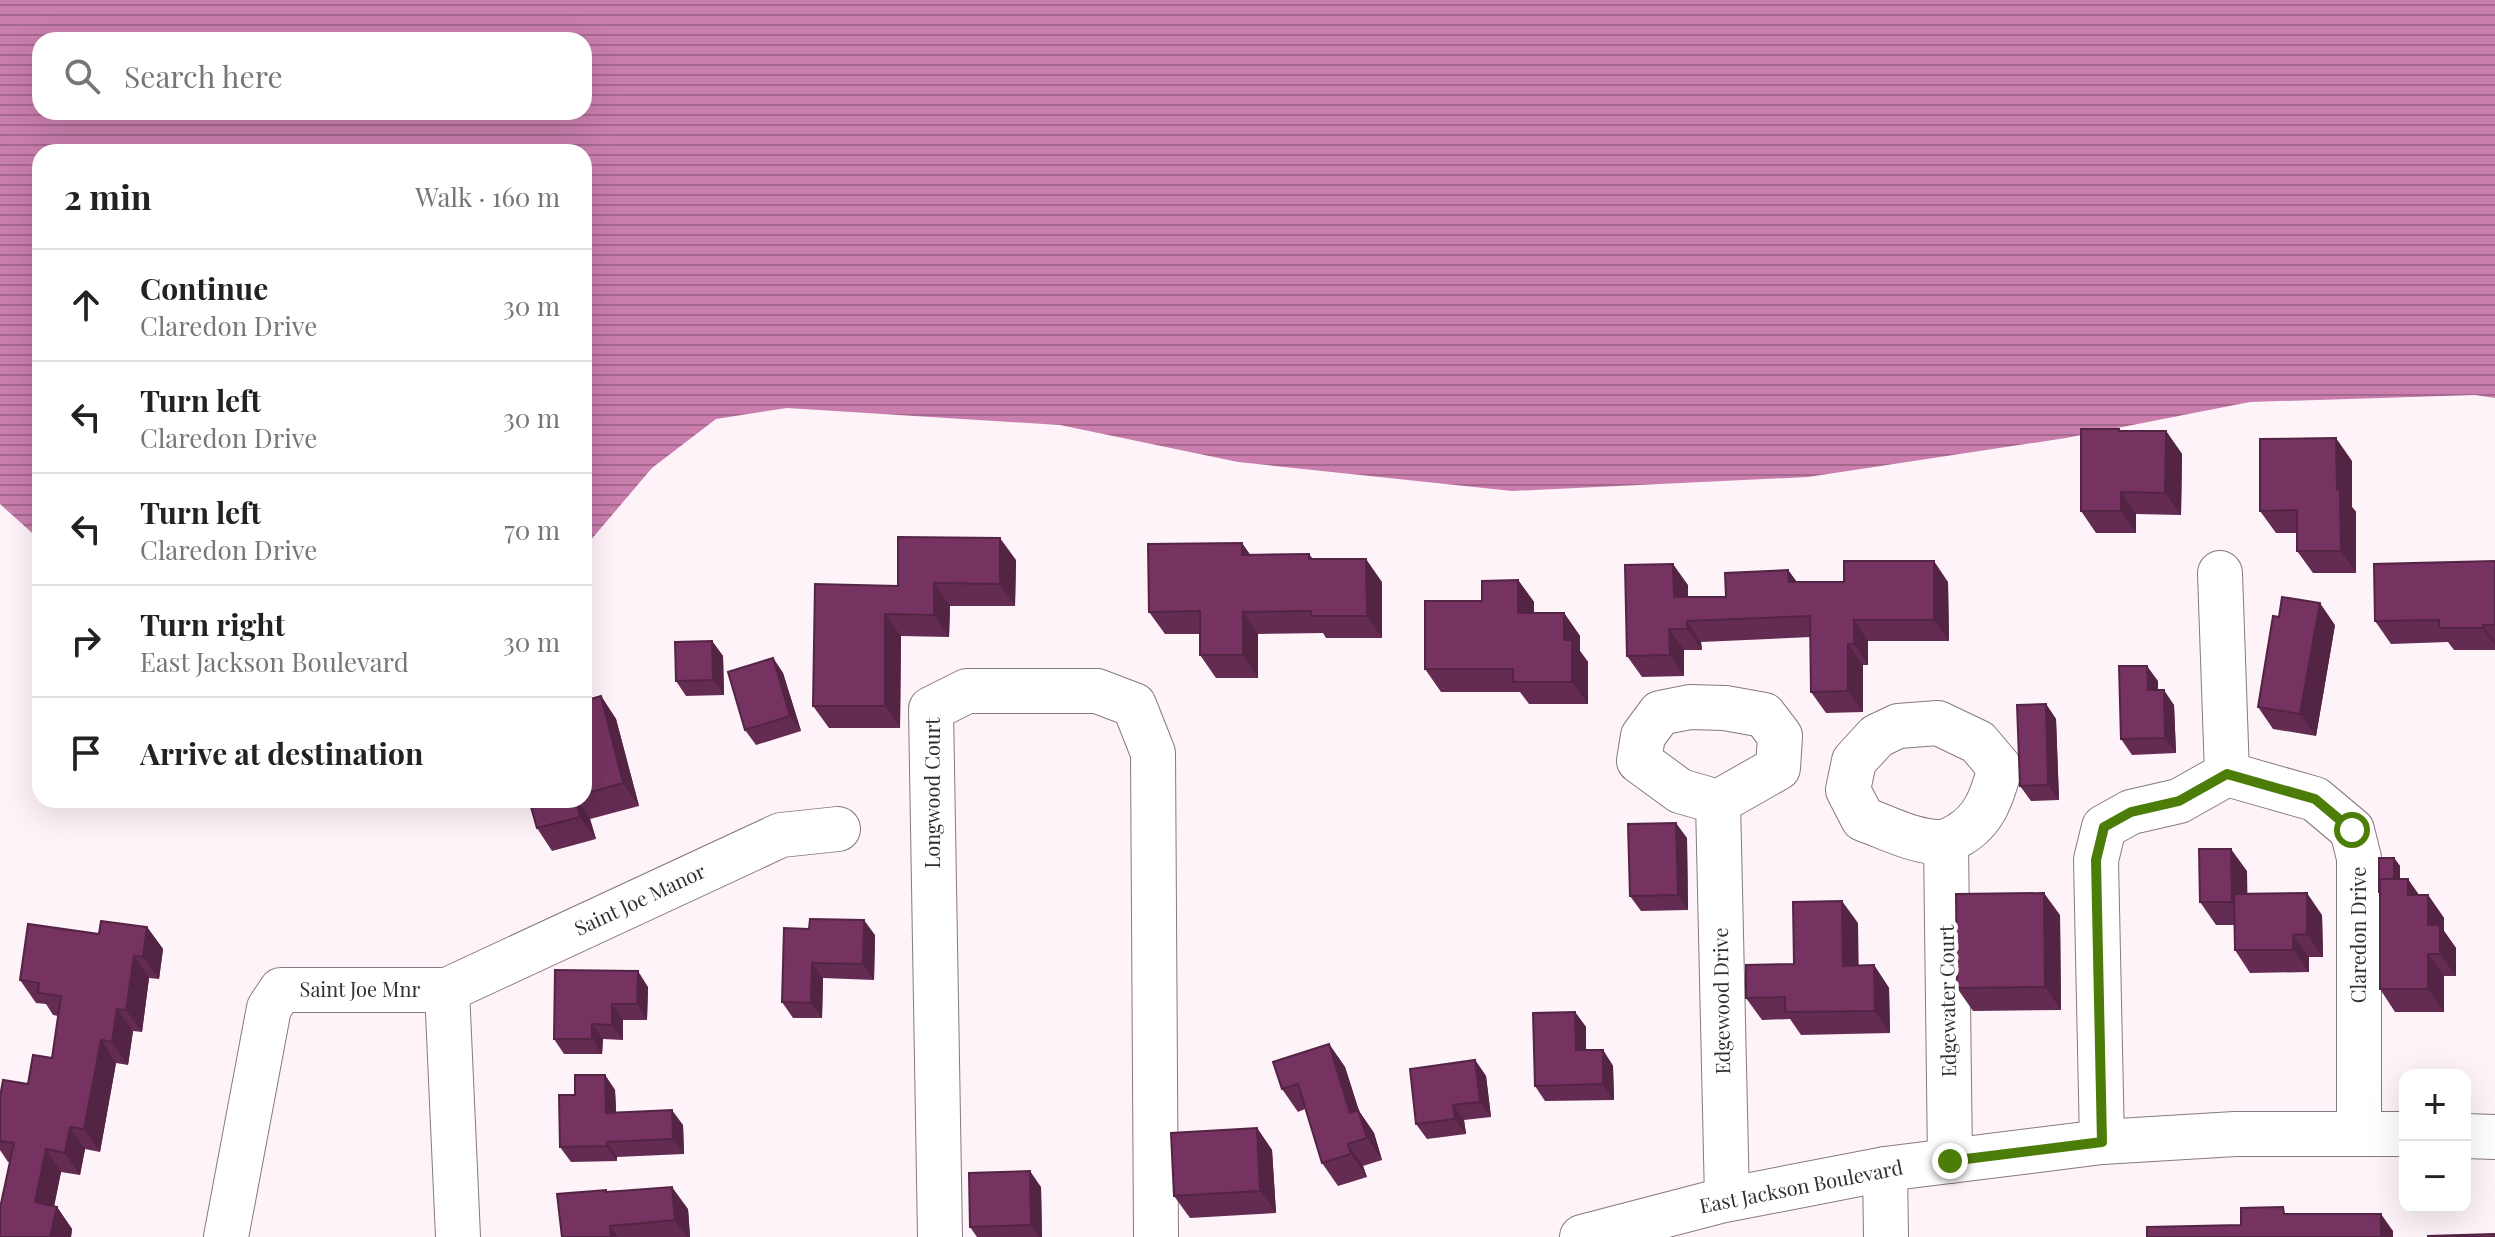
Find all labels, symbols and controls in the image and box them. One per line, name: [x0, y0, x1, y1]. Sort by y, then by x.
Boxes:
search box: [32, 32, 592, 120]
icon: search: [60, 54, 104, 98]
text: Search here: [124, 56, 283, 96]
text: 2 min: [64, 173, 152, 219]
text: Walk · 160 m: [415, 179, 560, 214]
text: Continue: [140, 268, 268, 308]
icon: ahead: [64, 283, 108, 327]
text: 30 m: [503, 288, 560, 323]
text: Claredon Drive: [140, 308, 317, 343]
text: Turn left: [140, 380, 261, 420]
icon: left: [64, 395, 108, 439]
text: 30 m: [503, 400, 560, 435]
text: Claredon Drive: [140, 420, 317, 455]
text: Turn left: [140, 492, 261, 532]
icon: left: [64, 507, 108, 551]
text: 70 m: [504, 512, 560, 547]
text: Claredon Drive: [140, 532, 317, 567]
text: Turn right: [140, 604, 285, 644]
icon: right: [64, 619, 108, 663]
text: 30 m: [503, 624, 560, 659]
text: East Jackson Boulevard: [140, 644, 409, 679]
street label: Longwood Court: [918, 717, 945, 868]
icon: arrive: [64, 731, 108, 775]
text: Arrive at destination: [140, 733, 423, 773]
route start: [2334, 812, 2370, 848]
street label: Saint Joe Manor: [569, 856, 709, 941]
street label: Claredon Drive: [2344, 867, 2371, 1003]
street label: Edgewater Court: [1932, 924, 1961, 1077]
street label: Edgewood Drive: [1706, 927, 1735, 1075]
street label: Saint Joe Mnr: [300, 975, 420, 1002]
map controls: [2399, 1069, 2471, 1213]
button: +: [2399, 1069, 2471, 1141]
button: −: [2399, 1141, 2471, 1213]
route end: [1932, 1143, 1968, 1179]
street label: East Jackson Boulevard: [1697, 1152, 1905, 1219]

